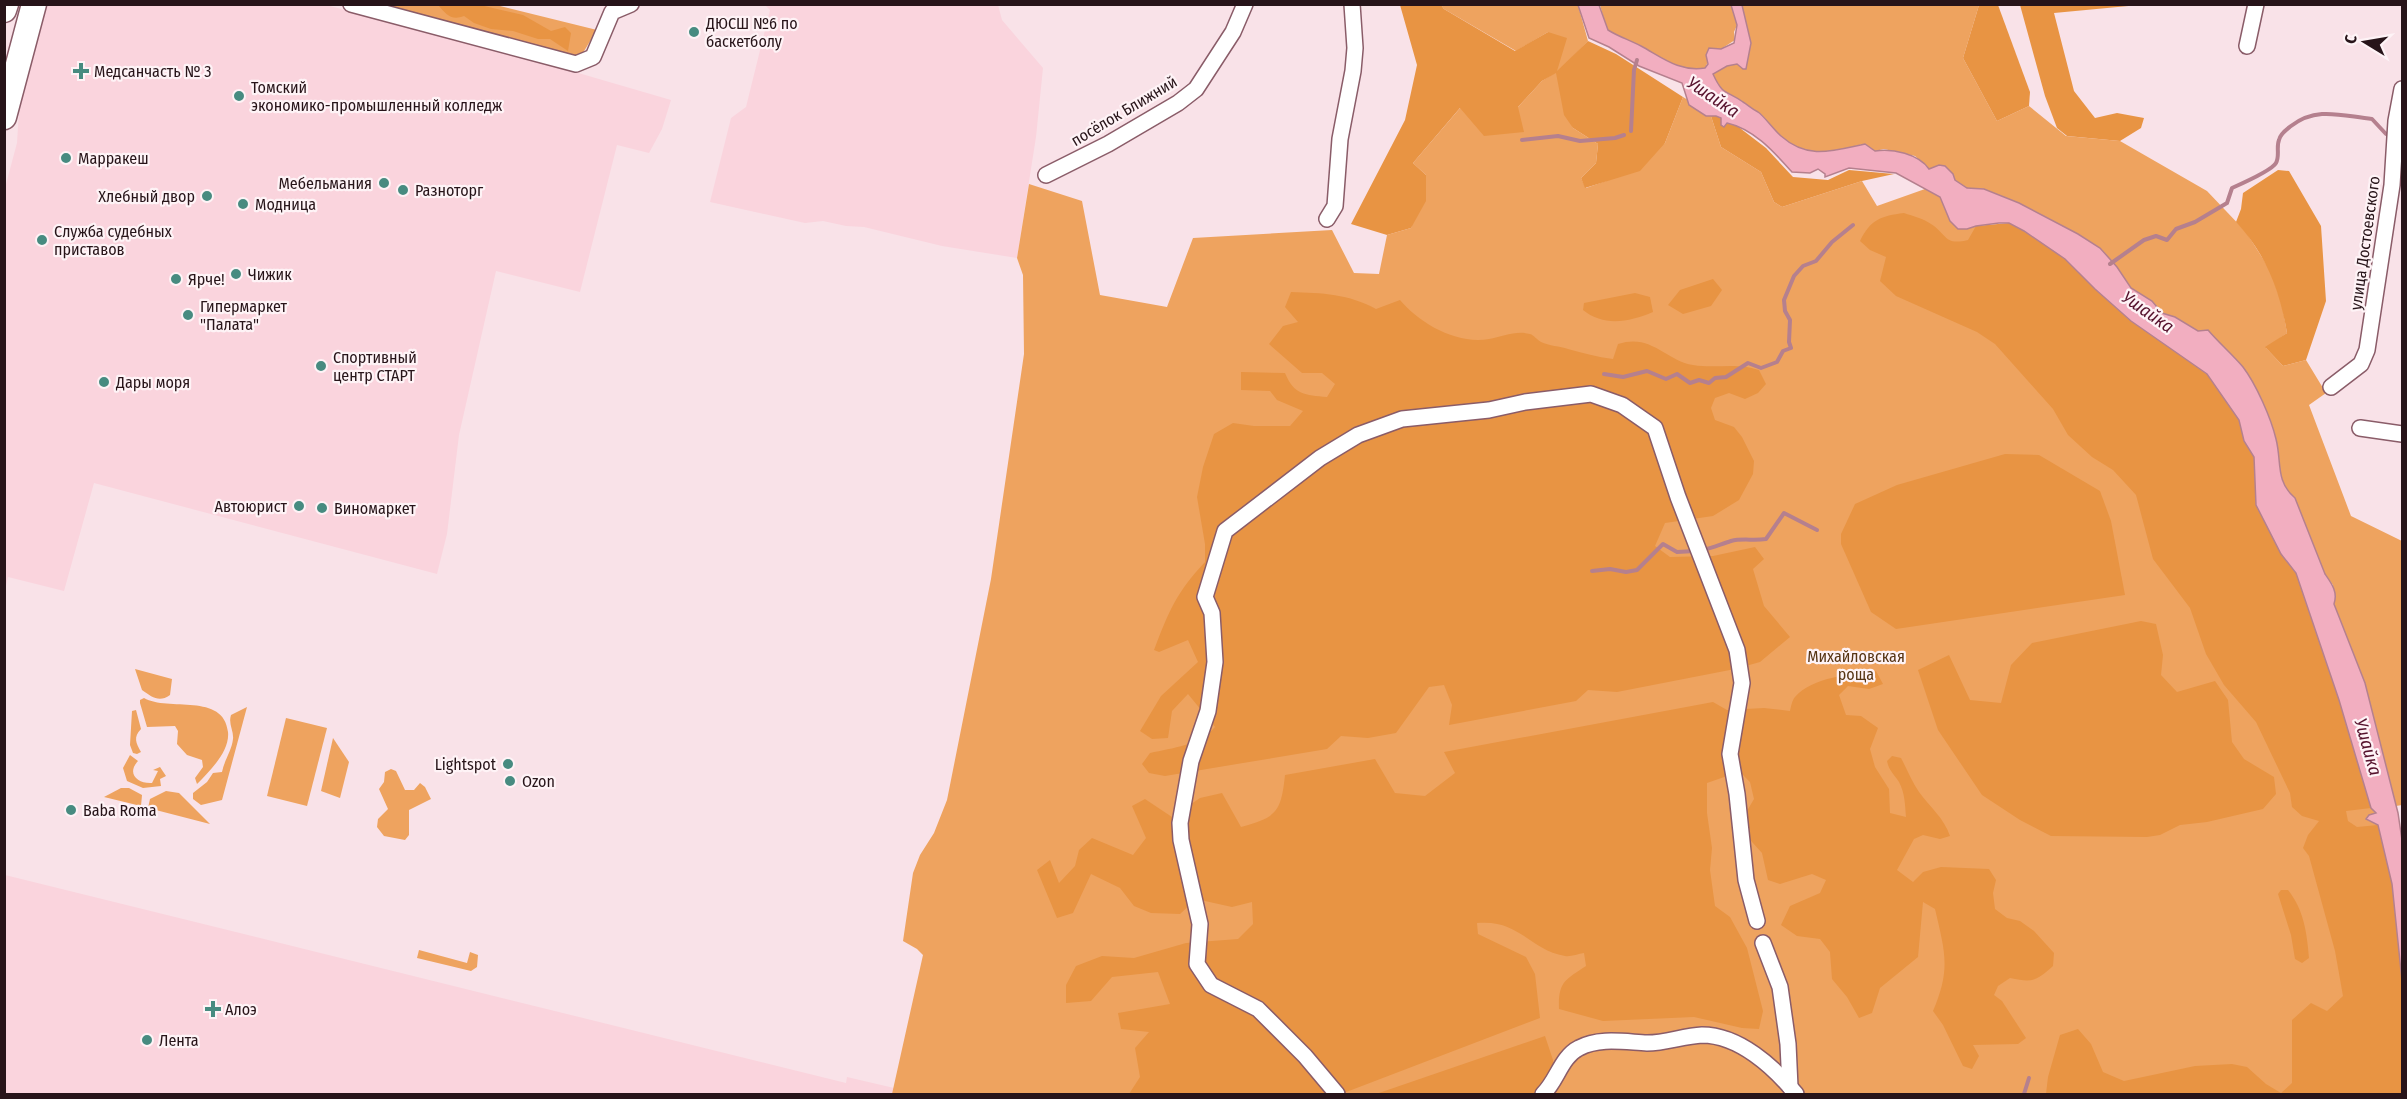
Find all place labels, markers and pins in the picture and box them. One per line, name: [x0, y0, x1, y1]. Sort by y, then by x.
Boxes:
place label: ДЮСШ №6 по баскетболу: [705, 14, 798, 51]
marker: ДЮСШ №6 по баскетболу: [687, 25, 701, 39]
marker: Медсанчасть № 3: [72, 62, 90, 80]
place label: Медсанчасть № 3: [94, 62, 212, 81]
place label: Томский экономико-промышленный колледж: [251, 78, 503, 115]
marker: Томский экономико-промышленный колледж: [232, 89, 246, 103]
place label: Марракеш: [78, 149, 149, 168]
marker: Марракеш: [59, 151, 73, 165]
place label: Мебельмания: [278, 174, 372, 193]
marker: Мебельмания: [377, 176, 391, 190]
place label: Разноторг: [415, 181, 484, 200]
marker: Разноторг: [396, 183, 410, 197]
place label: Хлебный двор: [98, 187, 195, 206]
marker: Хлебный двор: [200, 189, 214, 203]
place label: Модница: [255, 195, 316, 214]
marker: Модница: [236, 197, 250, 211]
place label: Служба судебных приставов: [54, 222, 172, 259]
marker: Служба судебных приставов: [35, 233, 49, 247]
place label: Чижик: [248, 265, 292, 284]
marker: Чижик: [229, 267, 243, 281]
place label: Ярче!: [188, 270, 225, 289]
marker: Ярче!: [169, 272, 183, 286]
place label: Гипермаркет "Палата": [200, 297, 288, 334]
marker: Гипермаркет "Палата": [181, 308, 195, 322]
place label: Спортивный центр СТАРТ: [333, 348, 417, 385]
marker: Спортивный центр СТАРТ: [314, 359, 328, 373]
place label: Дары моря: [115, 373, 190, 392]
marker: Дары моря: [97, 375, 111, 389]
place label: Автоюрист: [215, 497, 287, 516]
marker: Автоюрист: [292, 499, 306, 513]
place label: Виномаркет: [334, 499, 416, 518]
marker: Виномаркет: [315, 501, 329, 515]
place label: Lightspot: [435, 755, 497, 774]
marker: Lightspot: [501, 757, 515, 771]
place label: Ozon: [522, 772, 555, 791]
marker: Ozon: [503, 774, 517, 788]
place label: Baba Roma: [83, 801, 157, 820]
marker: Baba Roma: [64, 803, 78, 817]
place label: Алоэ: [225, 1000, 257, 1019]
marker: Алоэ: [206, 1002, 220, 1016]
place label: Лента: [159, 1031, 199, 1050]
marker: Лента: [140, 1033, 154, 1047]

